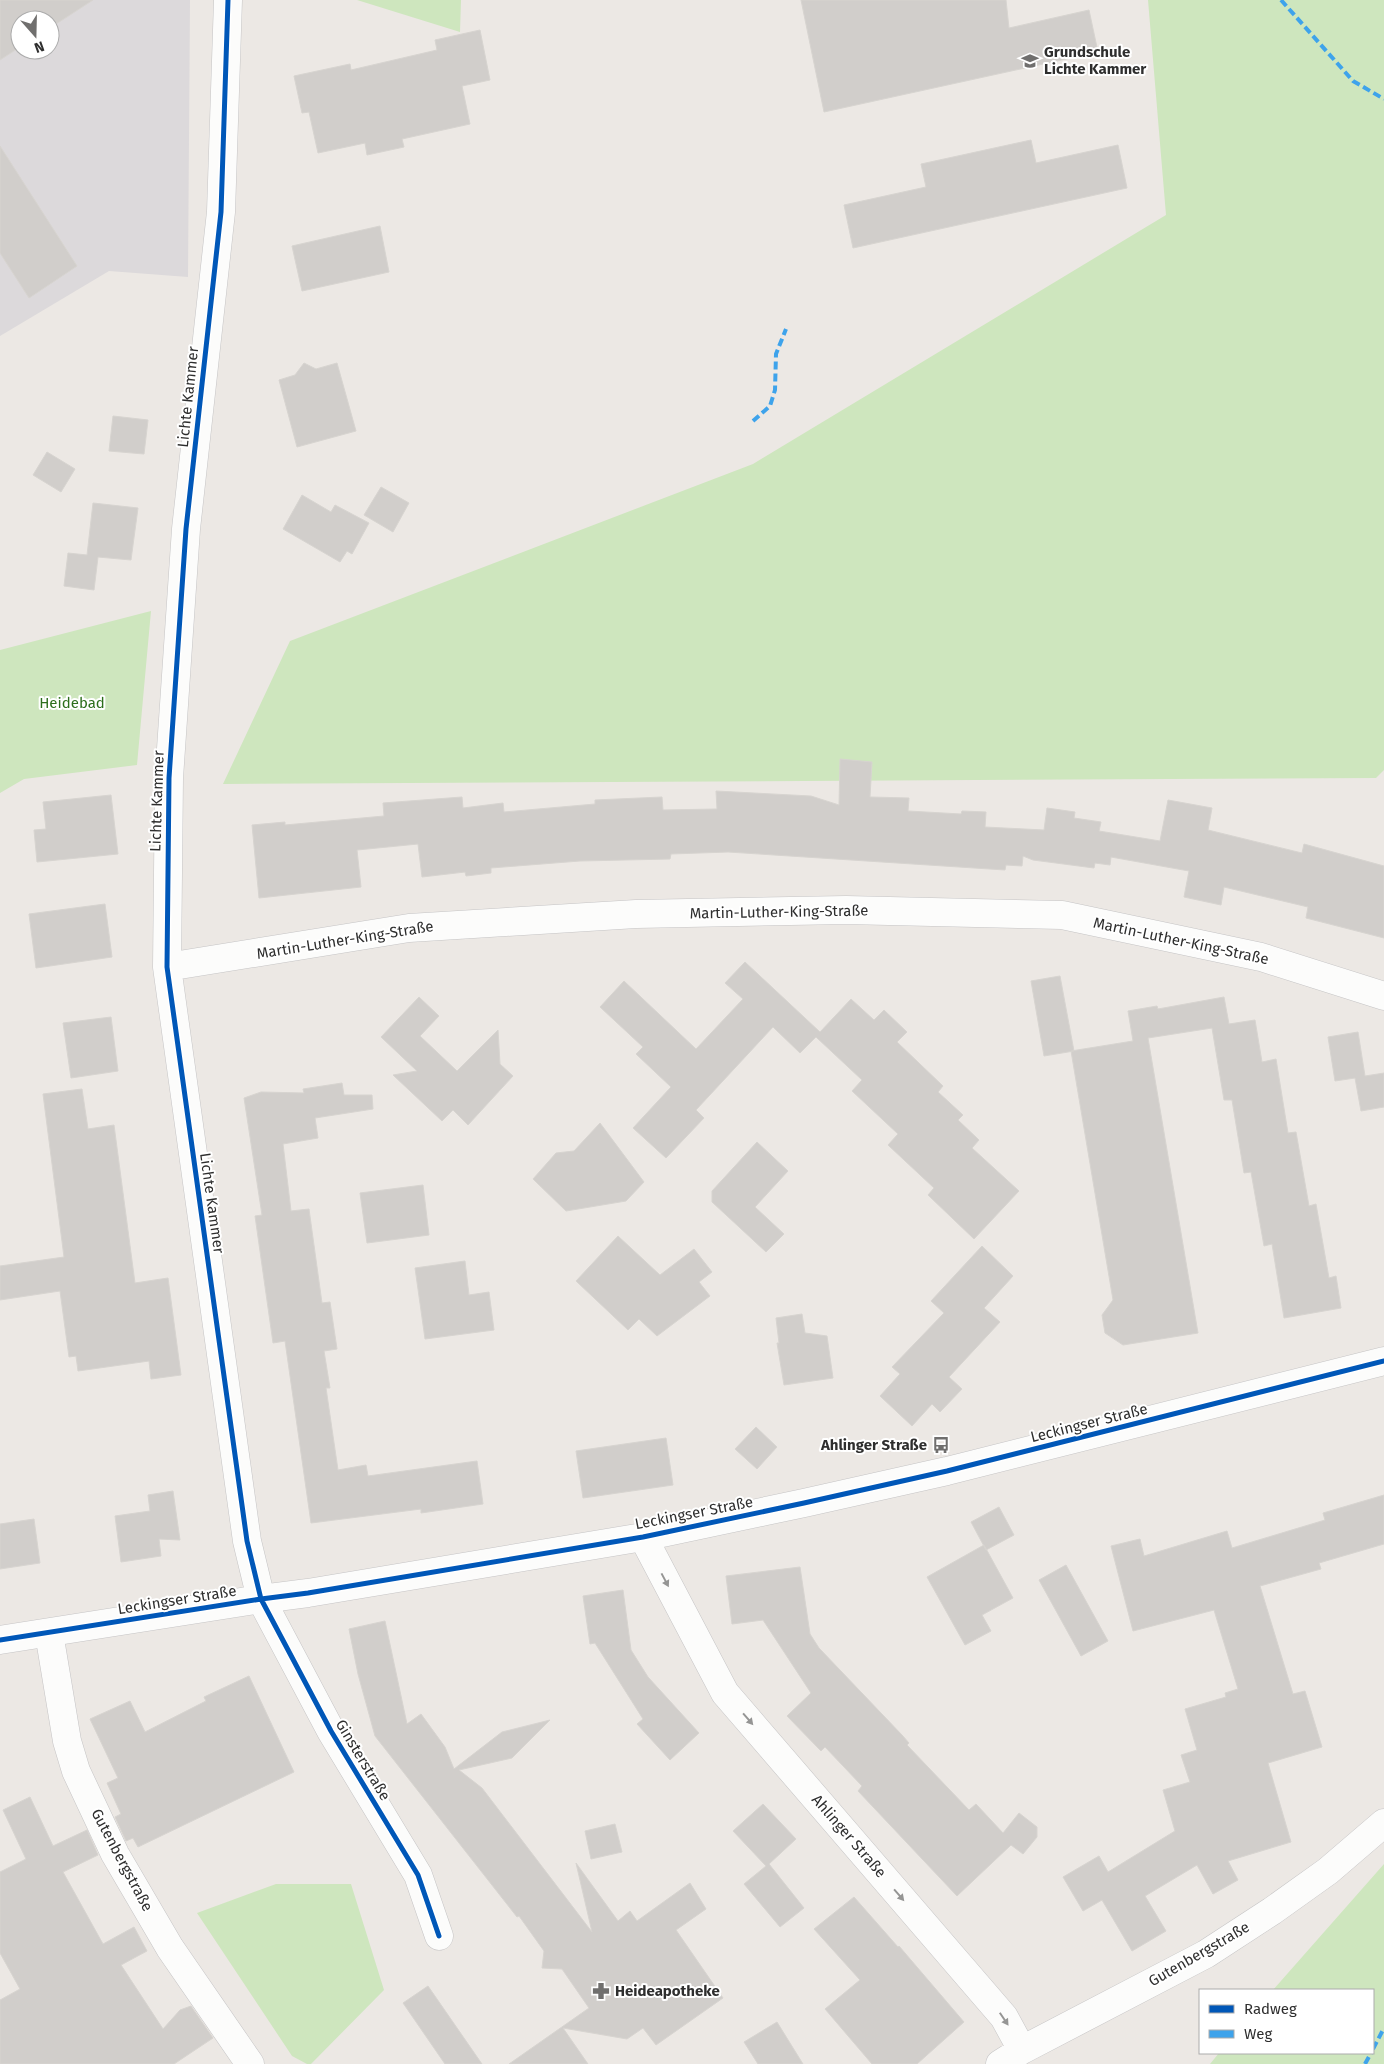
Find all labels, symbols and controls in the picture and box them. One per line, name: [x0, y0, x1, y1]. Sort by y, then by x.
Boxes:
north arrow: [10, 10, 60, 60]
text: N: [32, 37, 47, 56]
place label: Grundschule Lichte Kammer: [1044, 43, 1147, 78]
school or university icon: Grundschule Lichte Kammer: [1020, 51, 1040, 71]
street label: Lichte Kammer: [174, 345, 202, 448]
park label: Heidebad: [39, 694, 105, 712]
street label: Lichte Kammer: [146, 750, 168, 852]
street label: Martin-Luther-King-Straße: [689, 901, 869, 923]
street label: Martin-Luther-King-Straße: [1092, 914, 1270, 968]
street label: Martin-Luther-King-Straße: [255, 917, 435, 963]
street label: Lichte Kammer: [196, 1151, 228, 1255]
street label: Leckingser Straße: [1029, 1400, 1149, 1446]
bus stop icon: Ahlinger Straße: [931, 1435, 951, 1455]
place label: Ahlinger Straße: [820, 1436, 927, 1454]
street label: Leckingser Straße: [633, 1493, 755, 1533]
one-way arrow: [661, 1572, 669, 1587]
street label: Leckingser Straße: [116, 1582, 238, 1618]
one-way arrow: [742, 1712, 753, 1725]
street label: Ginsterstraße: [332, 1716, 394, 1804]
street label: Ahlinger Straße: [808, 1791, 890, 1881]
street label: Gutenbergstraße: [87, 1806, 157, 1914]
one-way arrow: [894, 1889, 905, 1902]
street label: Gutenbergstraße: [1145, 1918, 1253, 1990]
pharmacy icon: Heideapotheke: [591, 1981, 611, 2001]
place label: Heideapotheke: [615, 1982, 720, 2000]
legend: [1199, 1989, 1374, 2054]
text: Radweg: [1244, 2000, 1297, 2018]
one-way arrow: [999, 2012, 1009, 2026]
text: Weg: [1244, 2025, 1272, 2043]

